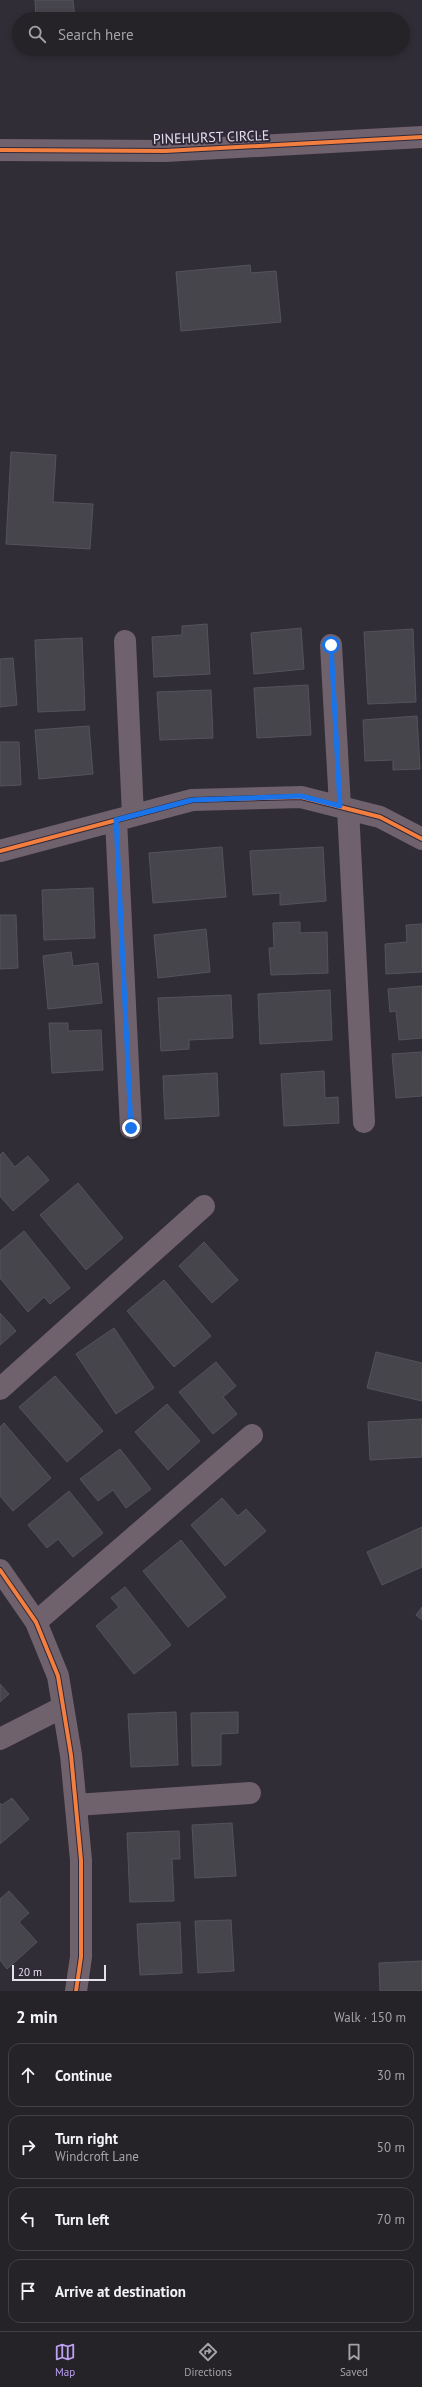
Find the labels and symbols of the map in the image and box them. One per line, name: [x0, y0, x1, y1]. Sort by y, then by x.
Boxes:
street label: PINEHURST CIRCLE: [152, 126, 270, 148]
route start: [322, 636, 340, 654]
route end: [122, 1119, 140, 1137]
scale bar: [12, 1963, 106, 1982]

